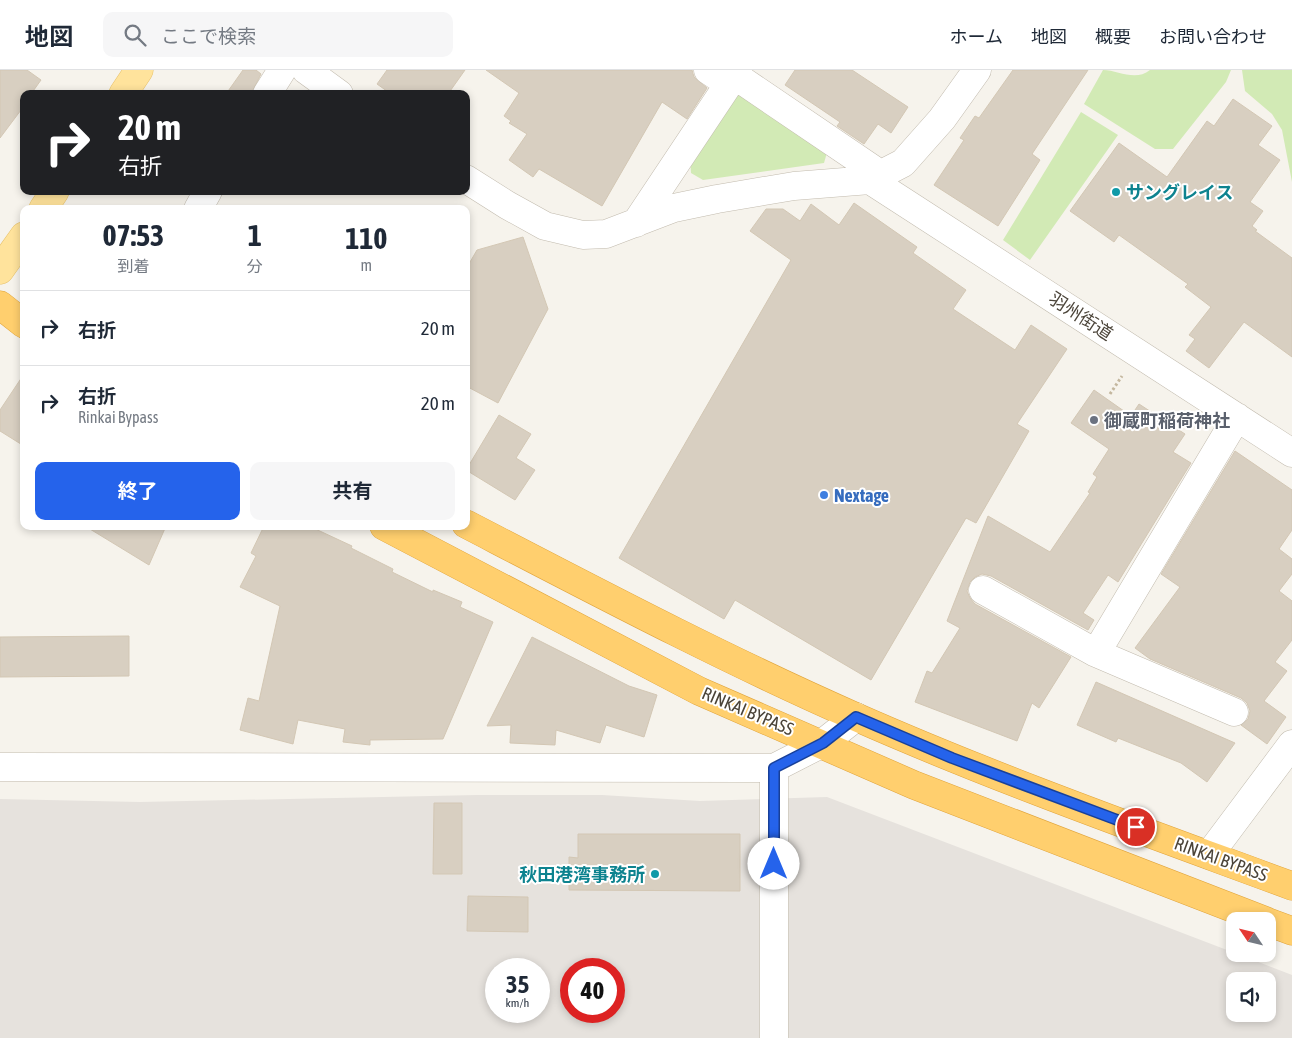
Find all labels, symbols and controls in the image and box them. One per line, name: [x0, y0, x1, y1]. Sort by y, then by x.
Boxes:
search box: [103, 12, 453, 57]
icon: search: [121, 21, 149, 49]
text: 地図: [25, 23, 73, 50]
text: ここで検索: [161, 25, 256, 47]
text: ホーム: [950, 26, 1003, 47]
text: 地図: [1031, 26, 1067, 47]
text: 概要: [1095, 26, 1131, 47]
text: お問い合わせ: [1159, 26, 1267, 47]
text: 20 m: [118, 107, 181, 147]
icon: right: [35, 110, 100, 175]
text: 右折: [118, 153, 162, 179]
place label: サングレイス: [1126, 182, 1233, 203]
marker: サングレイス: [1110, 186, 1122, 198]
text: 07:53: [102, 218, 164, 252]
text: 1: [248, 218, 262, 252]
text: 110: [345, 221, 387, 255]
text: m: [361, 256, 372, 274]
text: 到着: [117, 257, 149, 275]
text: 分: [247, 257, 263, 275]
street label: 羽州街道: [1045, 288, 1117, 344]
icon: right: [35, 314, 63, 342]
text: 20 m: [421, 317, 455, 339]
text: 右折: [78, 319, 116, 341]
text: 右折: [78, 385, 116, 407]
icon: right: [35, 389, 63, 417]
text: 20 m: [421, 392, 455, 414]
text: Rinkai Bypass: [78, 408, 158, 426]
place label: 御蔵町稲荷神社: [1103, 410, 1230, 431]
marker: 御蔵町稲荷神社: [1088, 414, 1100, 426]
button: 終了: [35, 462, 240, 520]
button: 共有: [250, 462, 455, 520]
place label: Nextage: [834, 485, 889, 506]
marker: Nextage: [818, 489, 830, 501]
street label: RINKAI BYPASS: [699, 682, 797, 740]
pin: [1115, 806, 1157, 848]
icon: arrive: [1122, 813, 1150, 841]
street label: RINKAI BYPASS: [1172, 832, 1271, 886]
position arrow: [747, 837, 799, 889]
place label: 秋田港湾事務所: [519, 864, 645, 885]
marker: 秋田港湾事務所: [649, 868, 661, 880]
north arrow: [1226, 912, 1276, 962]
map controls: [1226, 912, 1276, 1022]
speed limit sign: 40: [560, 958, 625, 1023]
text: 35: [506, 970, 529, 998]
button: sound: [1226, 972, 1276, 1022]
text: km/h: [506, 996, 529, 1010]

